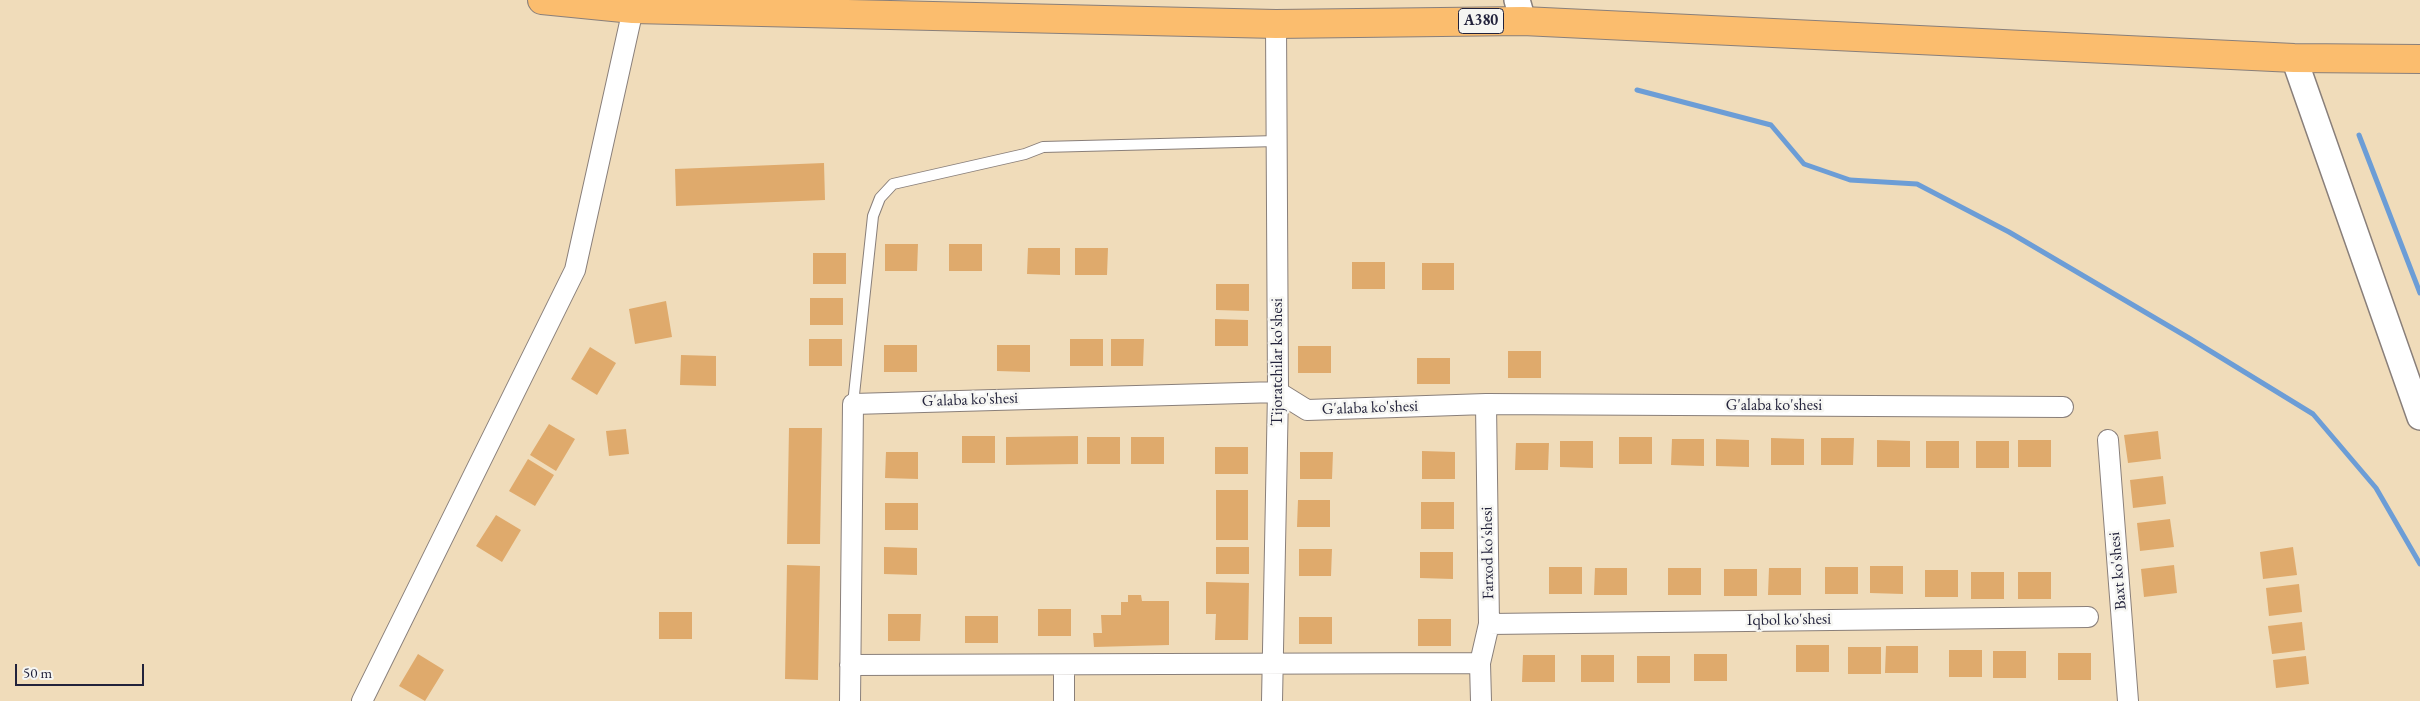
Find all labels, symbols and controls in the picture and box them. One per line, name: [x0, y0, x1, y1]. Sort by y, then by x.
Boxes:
road number: A380: [1458, 8, 1504, 34]
street label: Tijoratchilar ko'shesi: [1268, 298, 1288, 426]
street label: G'alaba ko'shesi: [922, 389, 1018, 411]
street label: G'alaba ko'shesi: [1726, 396, 1822, 416]
street label: G'alaba ko'shesi: [1322, 397, 1418, 419]
street label: Farxod ko'shesi: [1478, 507, 1498, 599]
street label: Baxt ko'shesi: [2105, 531, 2131, 611]
street label: Iqbol ko'shesi: [1747, 610, 1831, 630]
scale bar: [18, 654, 146, 686]
text: 50 m: [23, 663, 52, 682]

